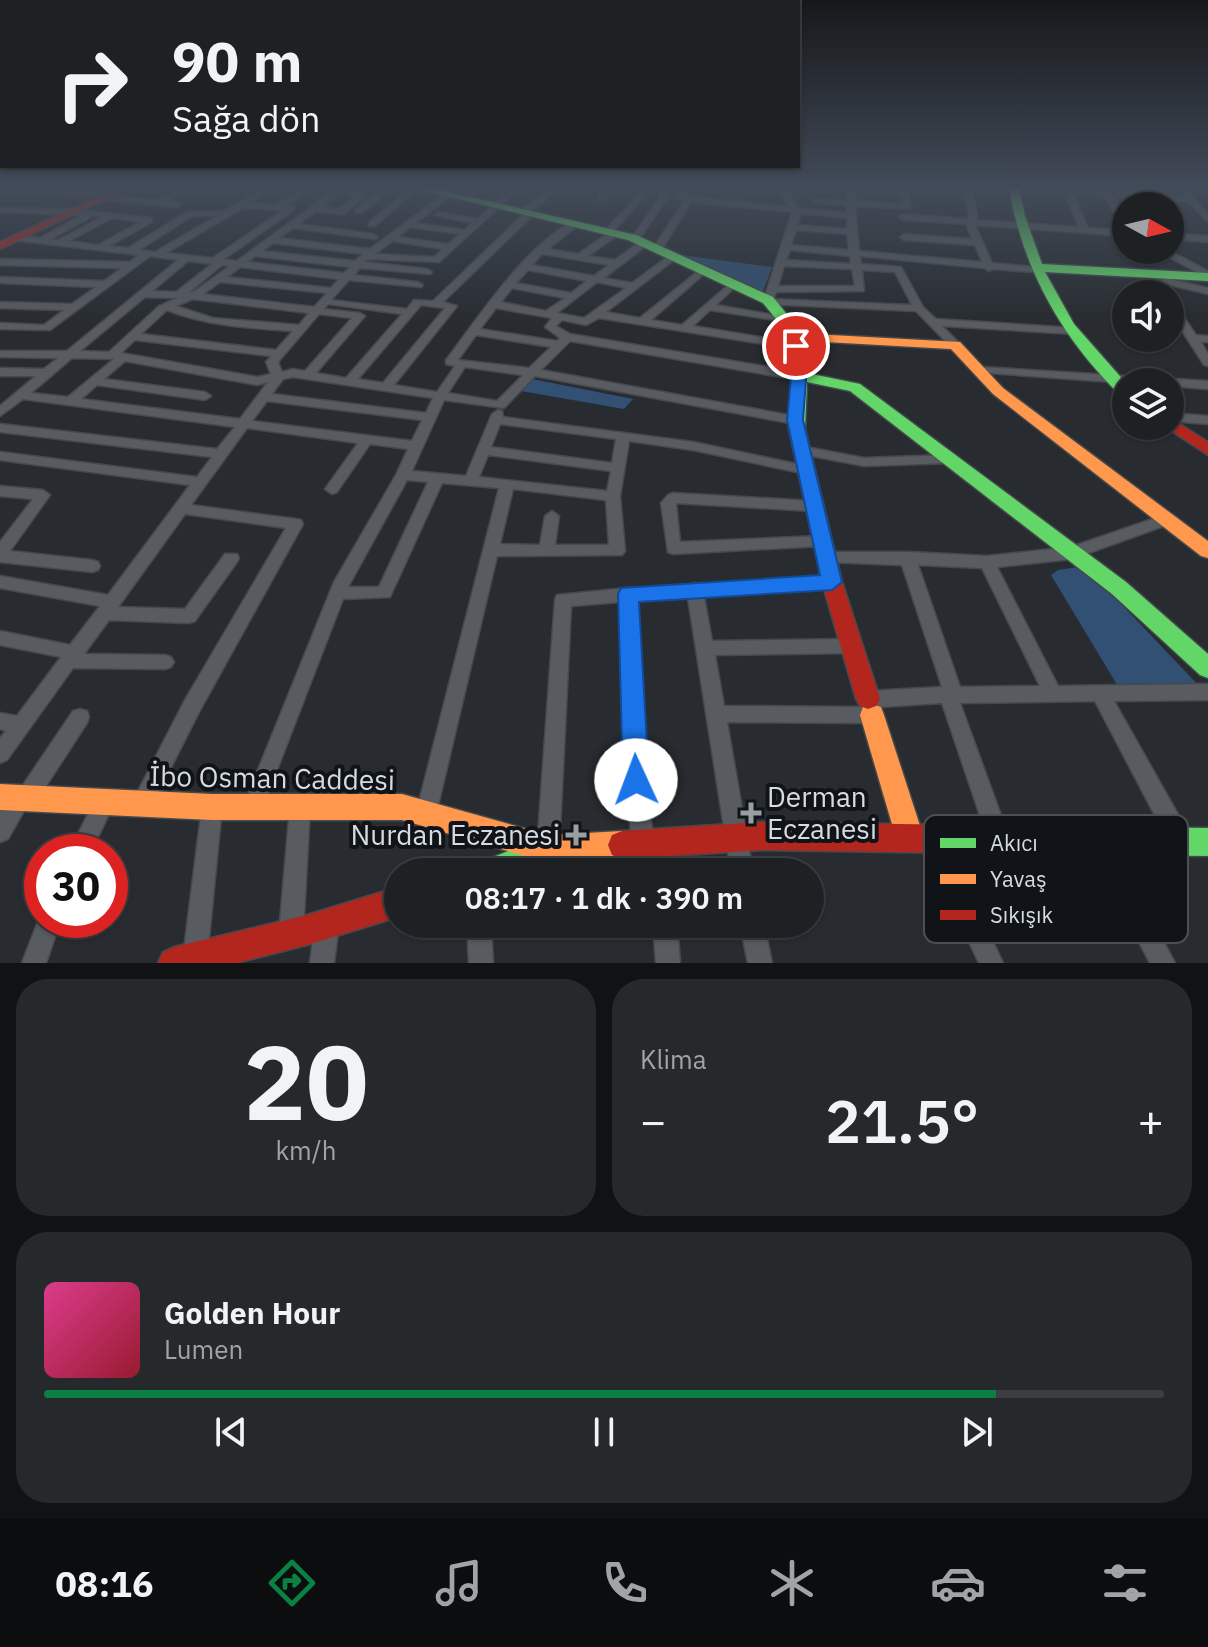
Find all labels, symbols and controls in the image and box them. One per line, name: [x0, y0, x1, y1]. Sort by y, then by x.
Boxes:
text: 90 m: [172, 25, 302, 97]
icon: right: [40, 32, 144, 136]
text: Sağa dön: [172, 95, 320, 142]
north arrow: [1112, 192, 1184, 264]
map controls: [1112, 192, 1184, 440]
button: sound: [1112, 280, 1184, 352]
pin: [762, 312, 830, 380]
icon: arrive: [774, 324, 818, 368]
button: layers: [1112, 368, 1184, 440]
position arrow: [594, 738, 678, 822]
street label: İbo Osman Caddesi: [149, 757, 395, 798]
place label: Derman Eczanesi: [767, 778, 877, 847]
marker: Derman Eczanesi: [742, 804, 760, 822]
legend: [924, 815, 1188, 943]
place label: Nurdan Eczanesi: [351, 816, 560, 853]
marker: Nurdan Eczanesi: [567, 826, 585, 844]
text: Akıcı: [990, 828, 1038, 857]
speed limit sign: 30: [24, 834, 128, 938]
text: Yavaş: [990, 864, 1047, 893]
text: 08:17 · 1 dk · 390 m: [465, 878, 743, 917]
text: Sıkışık: [990, 900, 1054, 929]
text: 20: [244, 1013, 368, 1149]
text: Klima: [640, 1042, 707, 1076]
text: 21.5°: [825, 1081, 979, 1160]
text: −: [640, 1092, 666, 1149]
text: +: [1138, 1092, 1164, 1149]
text: km/h: [275, 1133, 337, 1167]
text: Golden Hour: [164, 1293, 340, 1332]
text: Lumen: [164, 1332, 243, 1366]
icon: previous: [209, 1410, 253, 1454]
icon: pause: [582, 1410, 626, 1454]
icon: next: [955, 1410, 999, 1454]
icon: directions: [264, 1555, 320, 1611]
icon: music: [431, 1555, 487, 1611]
icon: phone: [597, 1555, 653, 1611]
icon: climate: [764, 1555, 820, 1611]
icon: car: [930, 1555, 986, 1611]
icon: filters: [1097, 1555, 1153, 1611]
text: 08:16: [55, 1560, 154, 1607]

